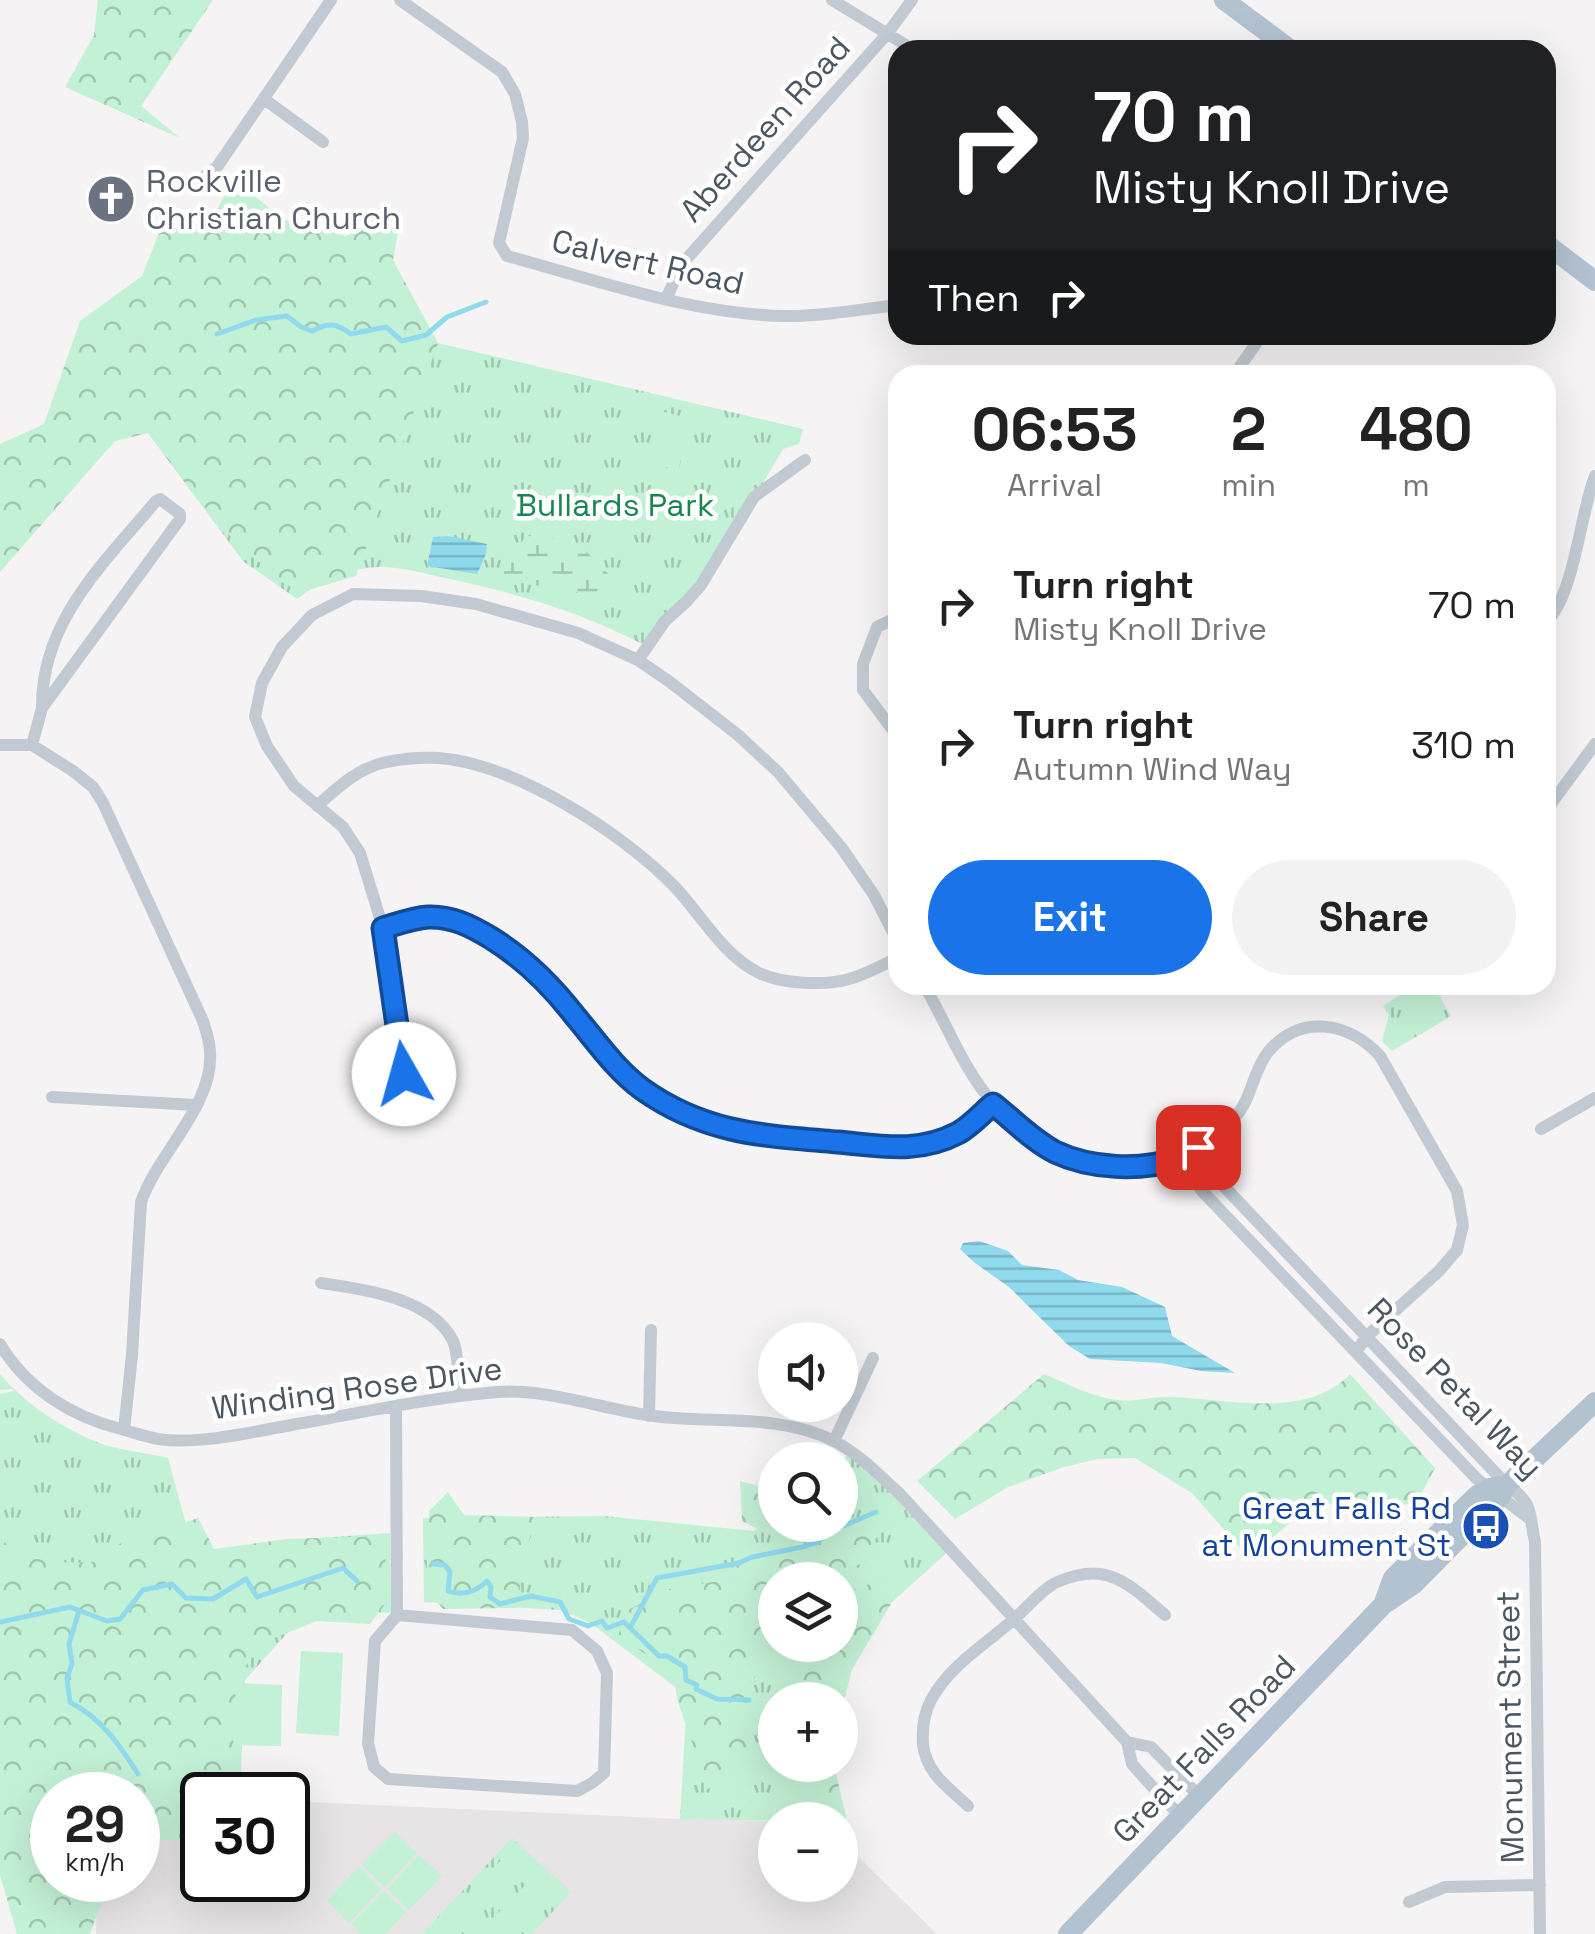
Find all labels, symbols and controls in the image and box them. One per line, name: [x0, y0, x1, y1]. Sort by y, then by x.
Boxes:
street label: Aberdeen Road: [671, 28, 859, 230]
text: 70 m: [1093, 72, 1254, 161]
icon: right: [928, 80, 1058, 210]
text: Misty Knoll Drive: [1093, 159, 1450, 216]
place label: Rockville Christian Church: [146, 161, 401, 238]
church icon: Rockville Christian Church: [85, 173, 137, 225]
street label: Calvert Road: [548, 220, 748, 304]
icon: right: [1039, 270, 1094, 325]
text: Then: [928, 274, 1019, 322]
text: 06:53: [971, 391, 1138, 468]
text: 2: [1231, 391, 1266, 468]
text: 480: [1360, 391, 1473, 468]
text: Arrival: [1007, 465, 1102, 505]
text: min: [1221, 465, 1276, 505]
text: m: [1402, 465, 1430, 505]
park label: Bullards Park: [516, 485, 714, 525]
text: Turn right: [1013, 561, 1194, 609]
icon: right: [928, 578, 983, 633]
text: 70 m: [1428, 581, 1516, 629]
text: Misty Knoll Drive: [1013, 609, 1267, 649]
text: Turn right: [1013, 701, 1194, 749]
icon: right: [928, 718, 983, 773]
text: 310 m: [1411, 721, 1516, 769]
text: Autumn Wind Way: [1013, 749, 1291, 789]
button: Exit: [928, 860, 1212, 975]
button: Share: [1232, 860, 1516, 975]
position arrow: [352, 1022, 456, 1126]
pin: [1156, 1105, 1241, 1190]
icon: arrive: [1171, 1120, 1226, 1175]
street label: Rose Petal Way: [1359, 1290, 1551, 1486]
map controls: [758, 1322, 858, 1902]
button: sound: [758, 1322, 858, 1422]
street label: Winding Rose Drive: [209, 1348, 505, 1428]
button: search: [758, 1442, 858, 1542]
place label: Great Falls Rd at Monument St: [1201, 1488, 1451, 1565]
bus stop icon: Great Falls Rd at Monument St: [1460, 1500, 1512, 1552]
button: layers: [758, 1562, 858, 1662]
street label: Monument Street: [1488, 1590, 1532, 1864]
street label: Great Falls Road: [1104, 1646, 1304, 1852]
button: +: [758, 1682, 858, 1782]
speed limit sign: 30: [180, 1772, 310, 1902]
text: 29: [65, 1793, 125, 1857]
button: −: [758, 1802, 858, 1902]
text: km/h: [65, 1846, 125, 1878]

